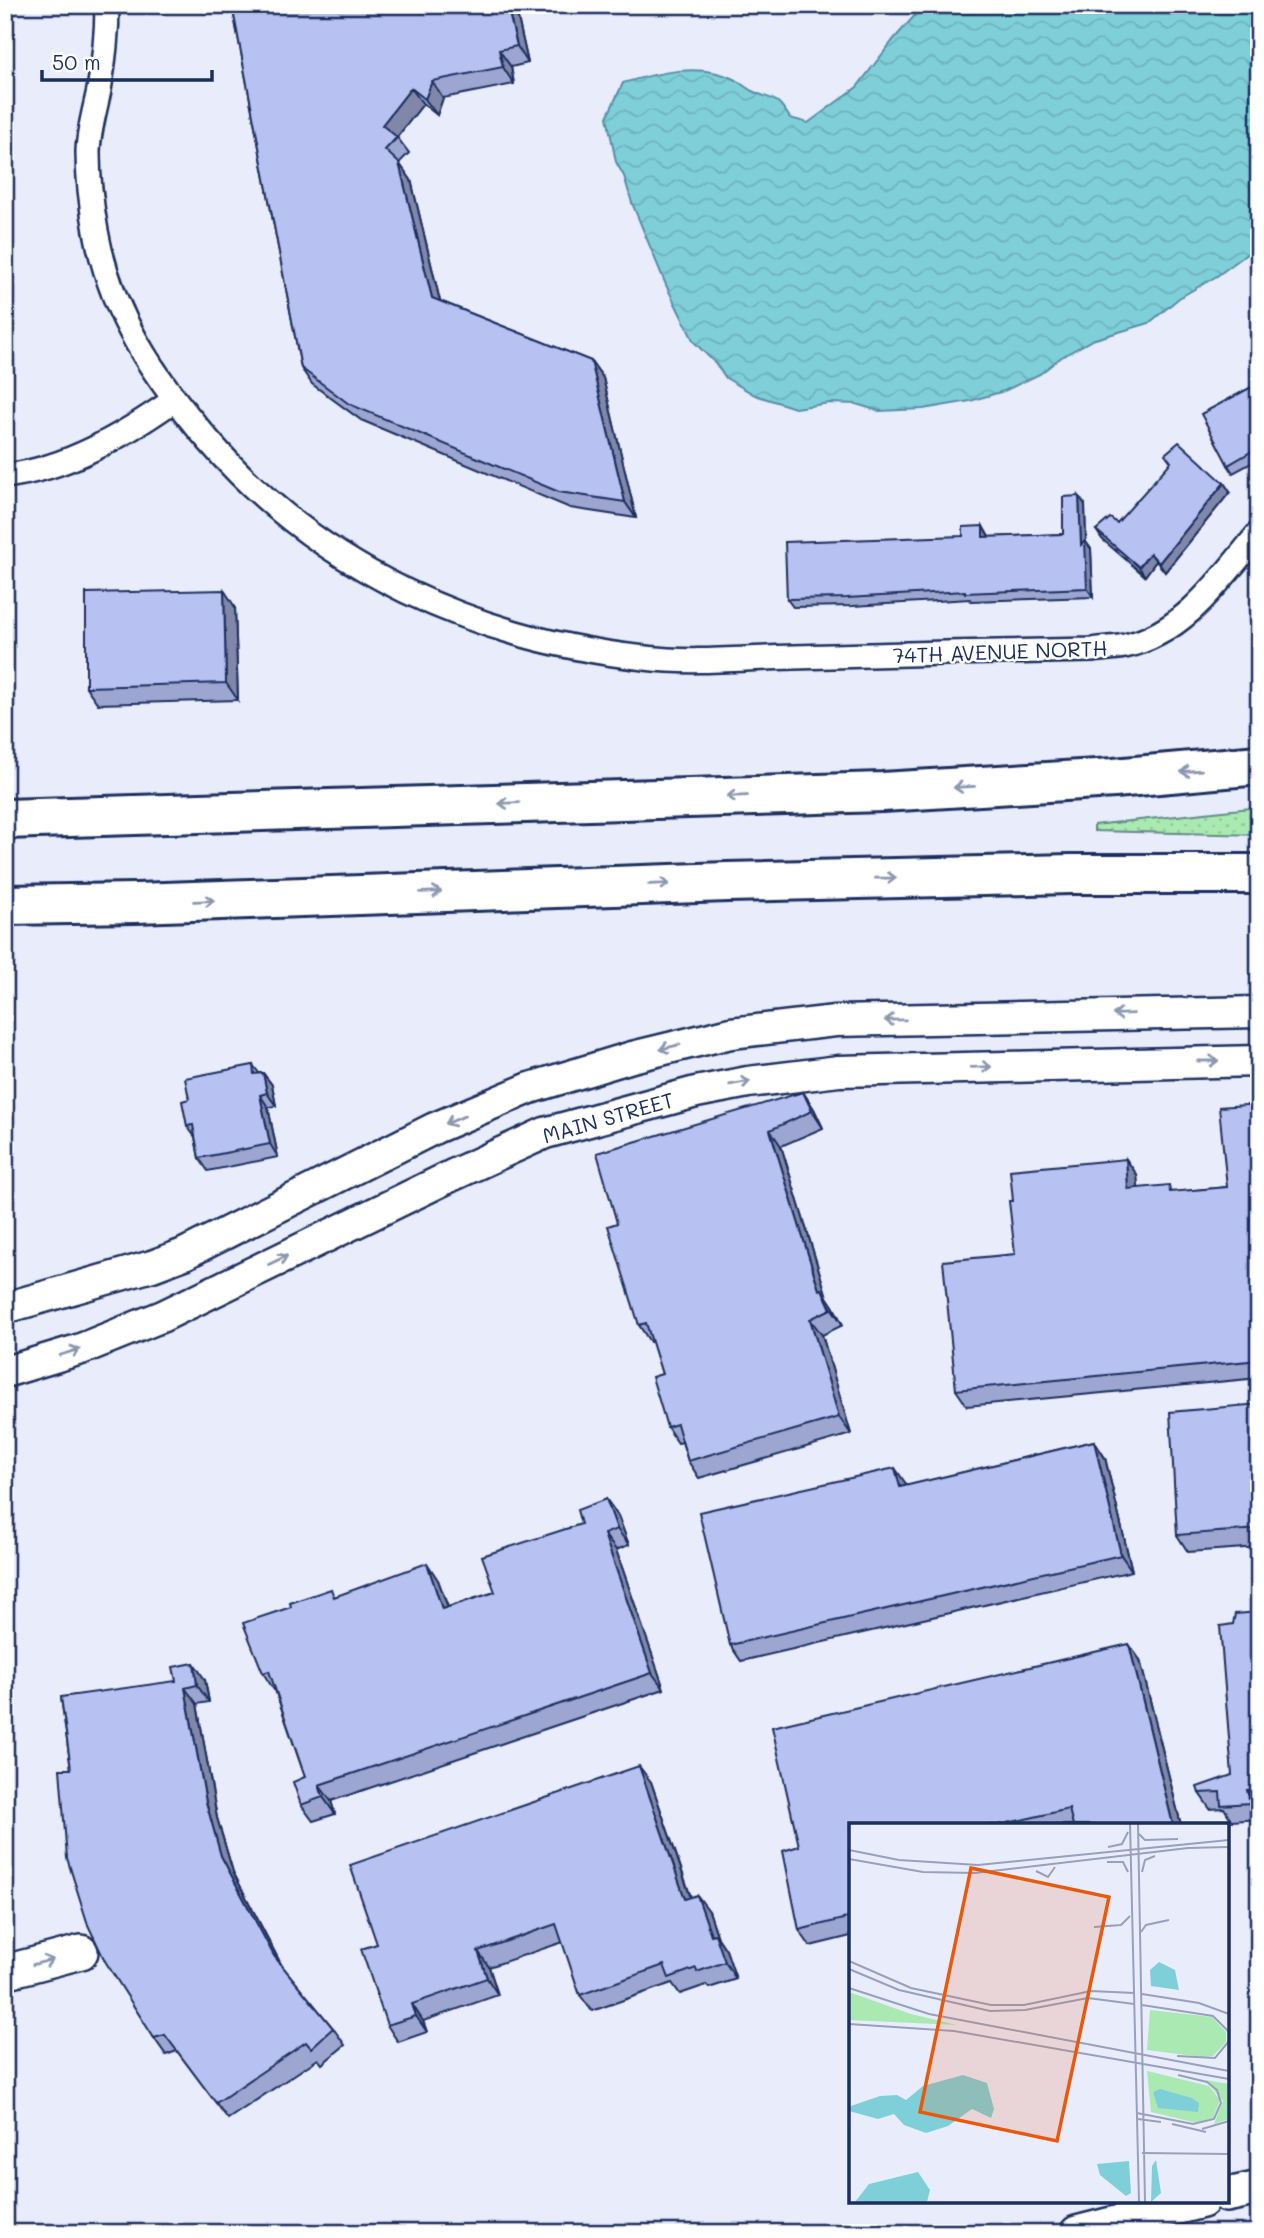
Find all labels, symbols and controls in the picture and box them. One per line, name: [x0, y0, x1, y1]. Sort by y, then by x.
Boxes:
scale bar: [42, 38, 212, 82]
text: 50 m: [52, 48, 101, 75]
street label: 74TH AVENUE NORTH: [892, 634, 1108, 668]
one-way arrow: [1180, 765, 1203, 778]
one-way arrow: [953, 780, 976, 793]
one-way arrow: [725, 789, 748, 803]
one-way arrow: [498, 797, 521, 810]
one-way arrow: [874, 872, 897, 885]
one-way arrow: [647, 878, 670, 891]
one-way arrow: [419, 886, 442, 899]
one-way arrow: [192, 894, 215, 907]
one-way arrow: [1111, 1007, 1134, 1021]
one-way arrow: [884, 1013, 907, 1027]
one-way arrow: [659, 1041, 682, 1054]
one-way arrow: [1196, 1054, 1219, 1068]
one-way arrow: [969, 1060, 992, 1073]
one-way arrow: [728, 1076, 751, 1090]
street label: MAIN STREET: [539, 1085, 677, 1149]
one-way arrow: [444, 1114, 466, 1127]
one-way arrow: [267, 1253, 288, 1267]
one-way arrow: [59, 1345, 81, 1357]
inset map: [849, 1823, 1229, 2203]
one-way arrow: [31, 1955, 54, 1968]

